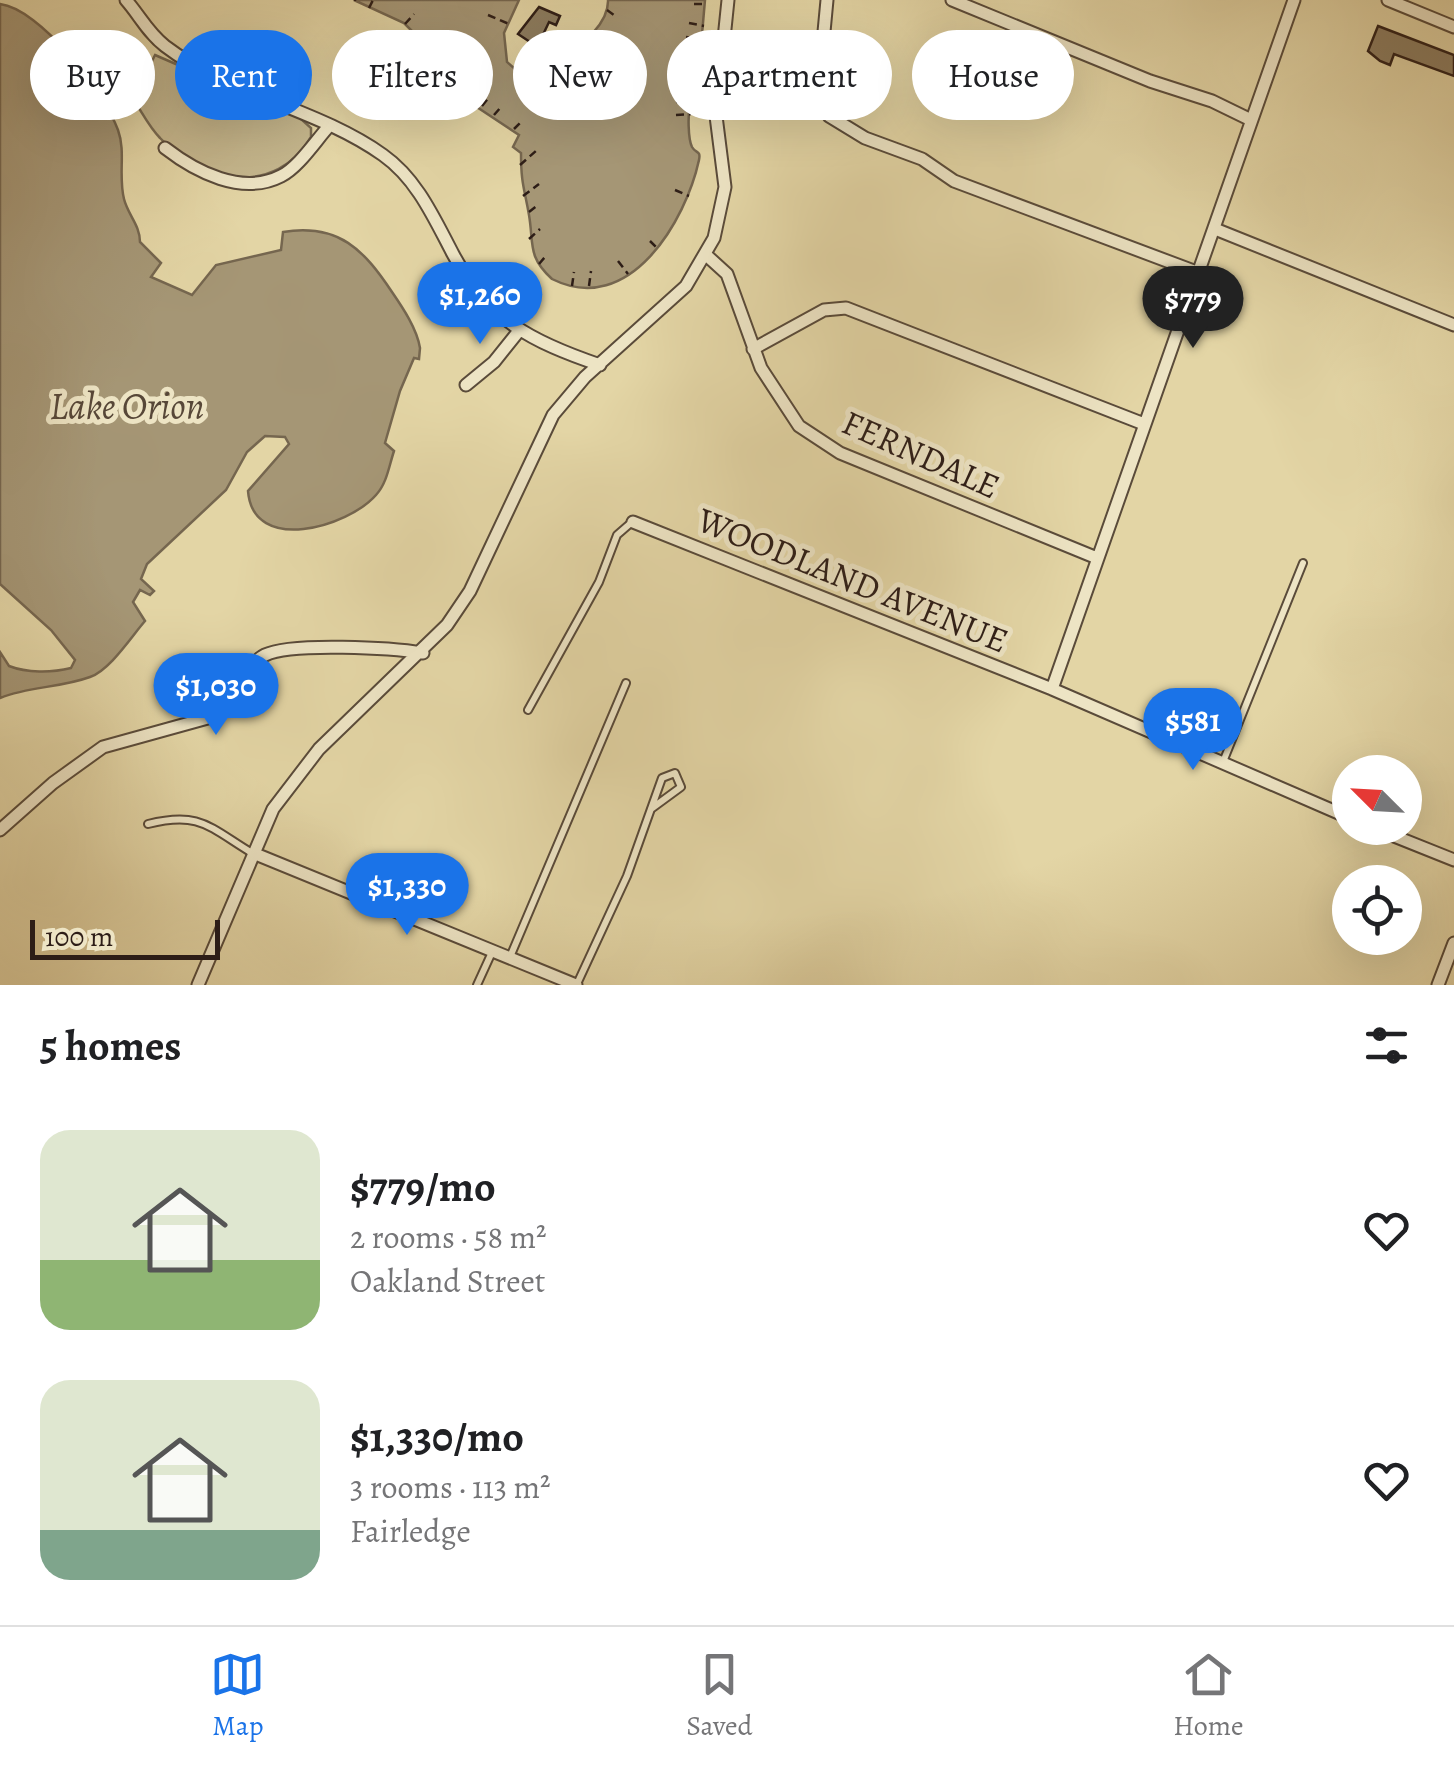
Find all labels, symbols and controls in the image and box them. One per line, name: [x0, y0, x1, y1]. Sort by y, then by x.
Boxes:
chip: Buy: [30, 30, 155, 120]
chip: Rent: [175, 30, 312, 120]
chip: Filters: [332, 30, 493, 120]
chip: New: [513, 30, 647, 120]
chip: Apartment: [667, 30, 892, 120]
chip: House: [912, 30, 1074, 120]
pin: $1,260: [399, 262, 561, 347]
pin: $779: [1134, 266, 1252, 351]
text: $1,260: [439, 272, 521, 316]
text: $779: [1164, 276, 1222, 320]
water label: Lake Orion: [50, 380, 204, 432]
street label: FERNDALE: [835, 398, 1007, 510]
street label: WOODLAND AVENUE: [690, 495, 1015, 664]
pin: $1,030: [135, 653, 297, 738]
text: $1,030: [176, 663, 256, 707]
pin: $581: [1134, 688, 1252, 773]
text: $581: [1165, 698, 1221, 742]
north arrow: [1332, 755, 1422, 845]
map controls: [1332, 755, 1422, 955]
pin: $1,330: [326, 853, 488, 938]
text: $1,330: [368, 863, 446, 907]
button: locate: [1332, 865, 1422, 955]
scale bar: [30, 915, 220, 960]
text: 100 m: [45, 918, 113, 956]
text: 5 homes: [40, 1017, 181, 1074]
icon: filters: [1359, 1018, 1414, 1073]
text: $779/mo: [350, 1158, 496, 1215]
icon: home: [120, 1170, 240, 1290]
icon: heart: [1359, 1203, 1414, 1258]
text: 2 rooms · 58 m²: [350, 1215, 547, 1259]
text: Oakland Street: [350, 1259, 545, 1303]
text: $1,330/mo: [350, 1408, 524, 1465]
icon: home: [120, 1420, 240, 1540]
icon: heart: [1359, 1453, 1414, 1508]
text: 3 rooms · 113 m²: [350, 1465, 551, 1509]
text: Fairledge: [350, 1509, 471, 1553]
tab: Map: [210, 1647, 265, 1745]
tab: Saved: [686, 1647, 753, 1745]
tab: Home: [1173, 1647, 1244, 1745]

